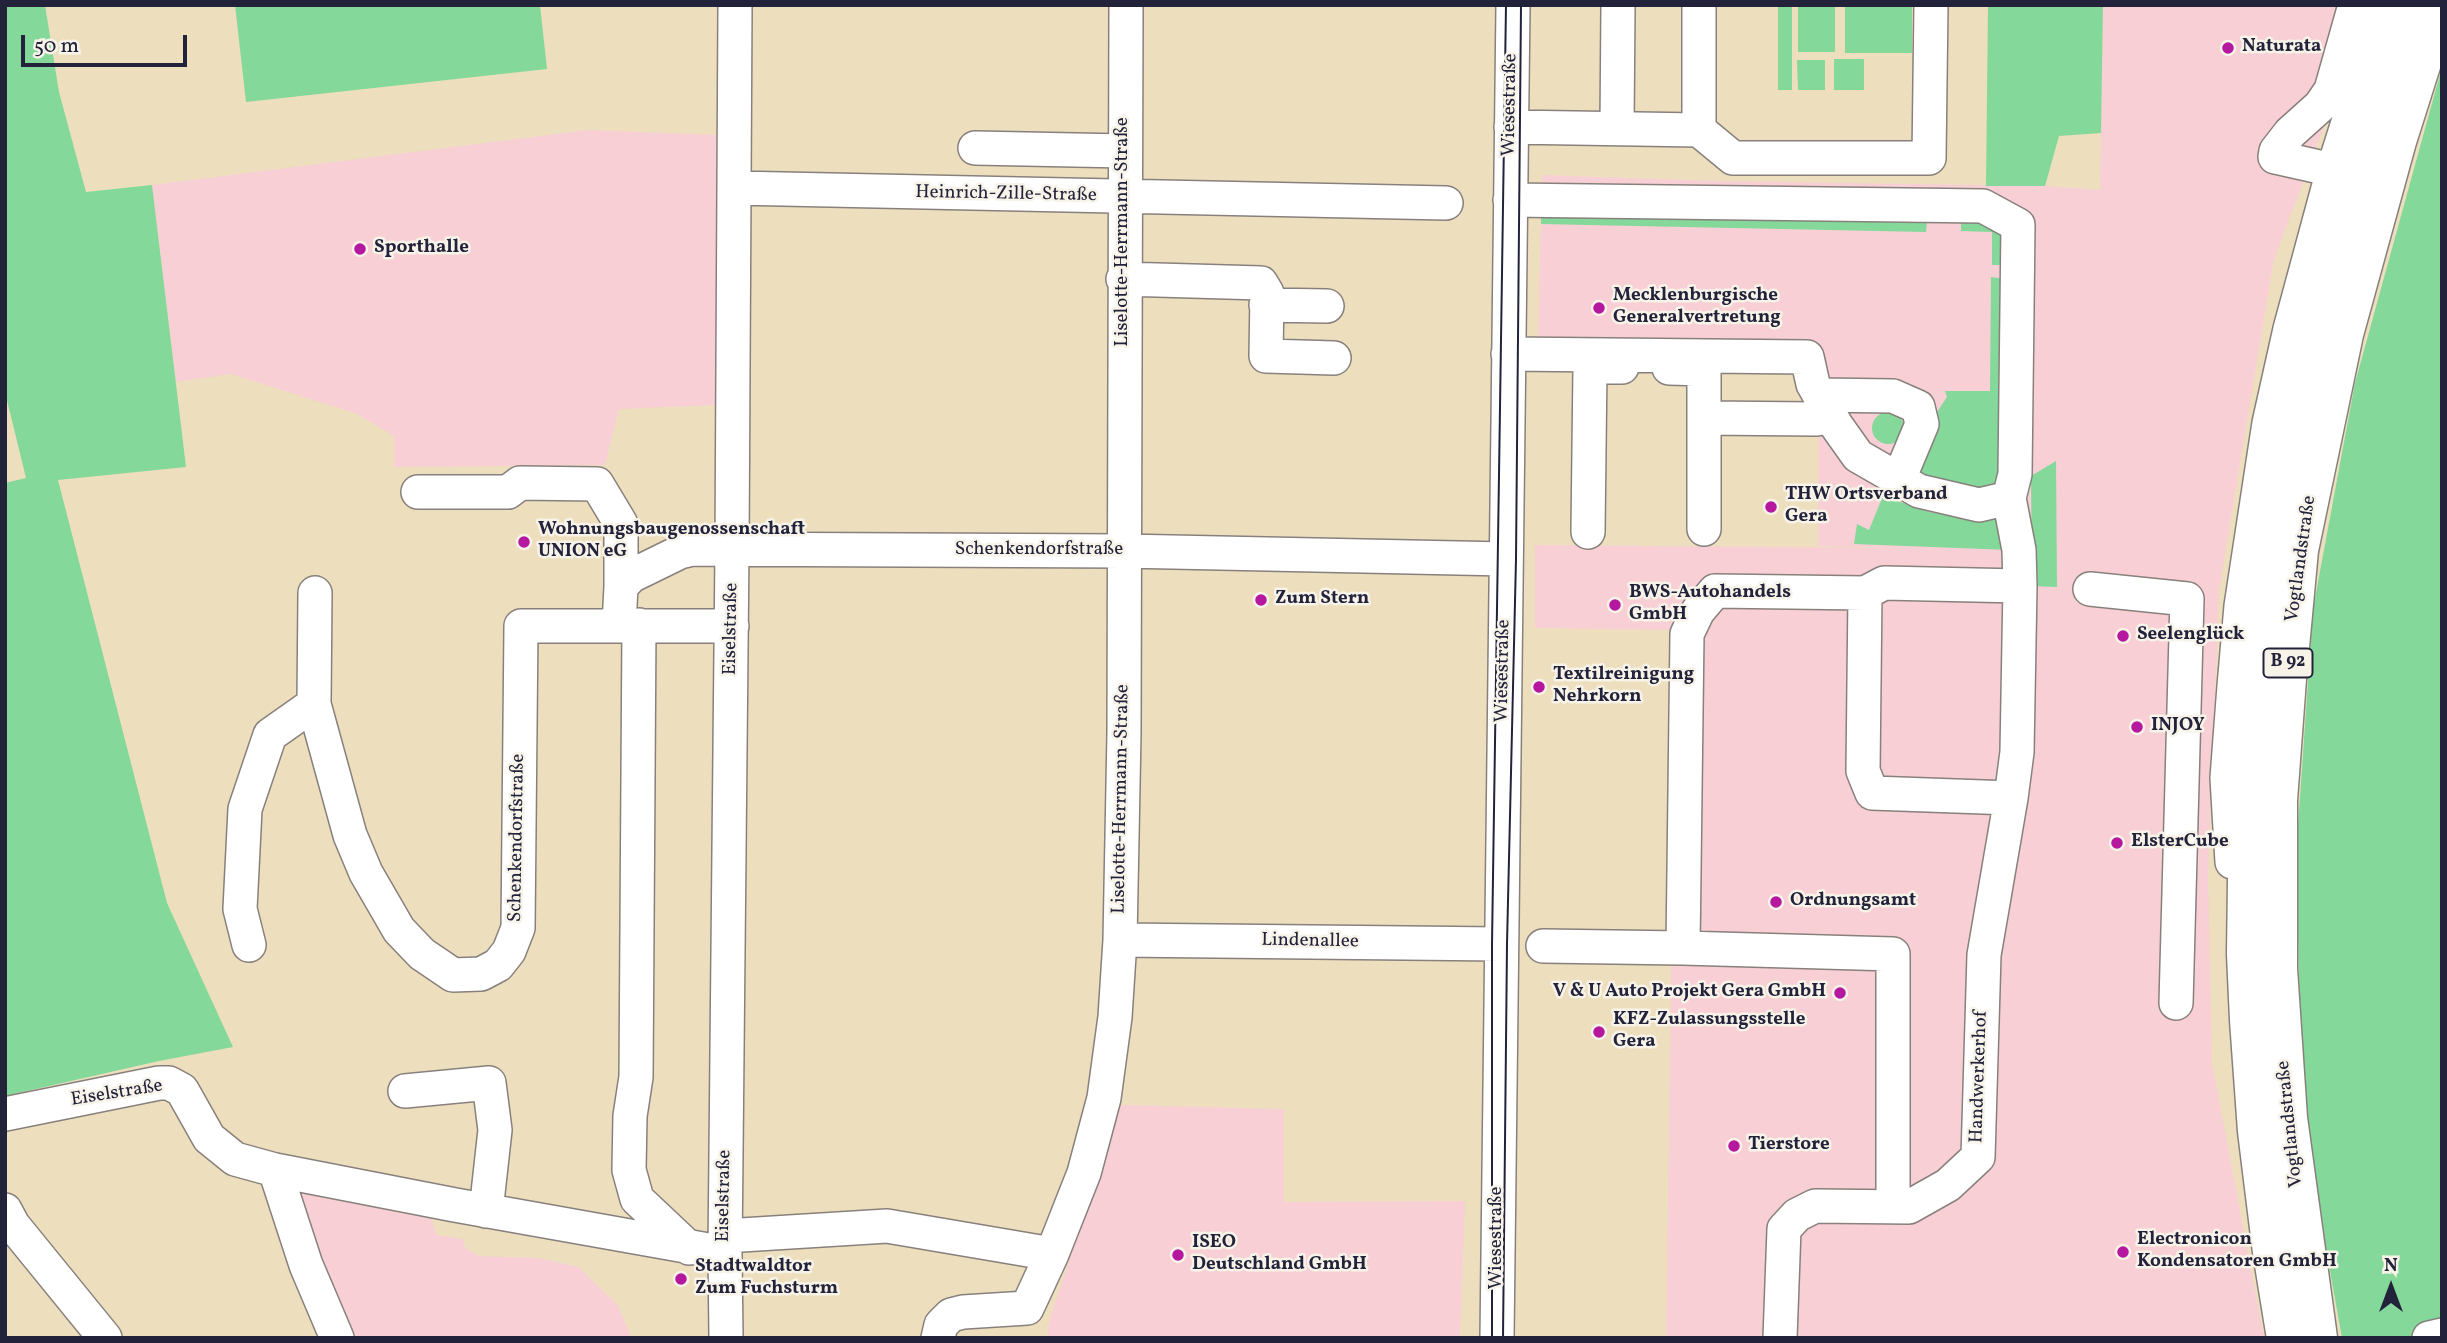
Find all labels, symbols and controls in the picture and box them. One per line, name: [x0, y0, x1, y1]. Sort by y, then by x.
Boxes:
scale bar: [24, 21, 191, 65]
text: 50 m: [34, 32, 79, 61]
place label: Naturata: [2242, 37, 2321, 59]
marker: Naturata: [2220, 40, 2236, 56]
street label: Wiesestraße: [1499, 53, 1523, 157]
street label: Liselotte-Herrmann-Straße: [1113, 117, 1135, 347]
street label: Heinrich-Zille-Straße: [915, 182, 1097, 208]
place label: Sporthalle: [374, 238, 469, 260]
marker: Sporthalle: [352, 241, 368, 257]
place label: Mecklenburgische Generalvertretung: [1613, 286, 1781, 330]
marker: Mecklenburgische Generalvertretung: [1591, 300, 1607, 316]
place label: THW Ortsverband Gera: [1785, 485, 1948, 529]
street label: Vogtlandstraße: [2282, 494, 2322, 624]
marker: THW Ortsverband Gera: [1763, 499, 1779, 515]
place label: Wohnungsbaugenossenschaft UNION eG: [538, 520, 805, 564]
marker: Wohnungsbaugenossenschaft UNION eG: [516, 534, 532, 550]
street label: Schenkendorfstraße: [955, 540, 1123, 562]
street label: Eiselstraße: [720, 583, 744, 675]
place label: BWS-Autohandels GmbH: [1629, 583, 1791, 627]
place label: Zum Stern: [1275, 589, 1369, 611]
marker: Zum Stern: [1253, 592, 1269, 608]
marker: BWS-Autohandels GmbH: [1607, 597, 1623, 613]
street label: Wiesestraße: [1492, 619, 1516, 723]
place label: Seelenglück: [2137, 625, 2244, 647]
marker: Seelenglück: [2115, 628, 2131, 644]
road number: B 92: [2264, 648, 2312, 678]
place label: Textilreinigung Nehrkorn: [1553, 665, 1694, 709]
marker: Textilreinigung Nehrkorn: [1531, 679, 1547, 695]
street label: Liselotte-Herrmann-Straße: [1109, 684, 1135, 914]
place label: INJOY: [2151, 716, 2205, 738]
marker: INJOY: [2129, 719, 2145, 735]
street label: Schenkendorfstraße: [505, 754, 531, 922]
place label: ElsterCube: [2131, 832, 2229, 854]
marker: ElsterCube: [2109, 835, 2125, 851]
place label: Ordnungsamt: [1790, 891, 1916, 913]
marker: Ordnungsamt: [1768, 894, 1784, 910]
street label: Lindenallee: [1261, 930, 1359, 954]
place label: V & U Auto Projekt Gera GmbH: [1553, 982, 1826, 1004]
marker: V & U Auto Projekt Gera GmbH: [1832, 985, 1848, 1001]
place label: KFZ-Zulassungsstelle Gera: [1613, 1010, 1806, 1054]
street label: Handwerkerhof: [1966, 1011, 1994, 1143]
marker: KFZ-Zulassungsstelle Gera: [1591, 1024, 1607, 1040]
street label: Vogtlandstraße: [2273, 1059, 2309, 1189]
street label: Eiselstraße: [70, 1076, 164, 1112]
place label: Tierstore: [1748, 1135, 1830, 1157]
marker: Tierstore: [1726, 1138, 1742, 1154]
street label: Eiselstraße: [713, 1150, 737, 1242]
street label: Wiesestraße: [1487, 1187, 1509, 1289]
place label: Electronicon Kondensatoren GmbH: [2137, 1230, 2337, 1274]
place label: ISEO Deutschland GmbH: [1192, 1233, 1367, 1277]
marker: Electronicon Kondensatoren GmbH: [2115, 1244, 2131, 1260]
marker: ISEO Deutschland GmbH: [1170, 1247, 1186, 1263]
north arrow: [2356, 1252, 2426, 1322]
text: N: [2384, 1253, 2398, 1279]
place label: Stadtwaldtor Zum Fuchsturm: [695, 1257, 838, 1301]
marker: Stadtwaldtor Zum Fuchsturm: [673, 1271, 689, 1287]

